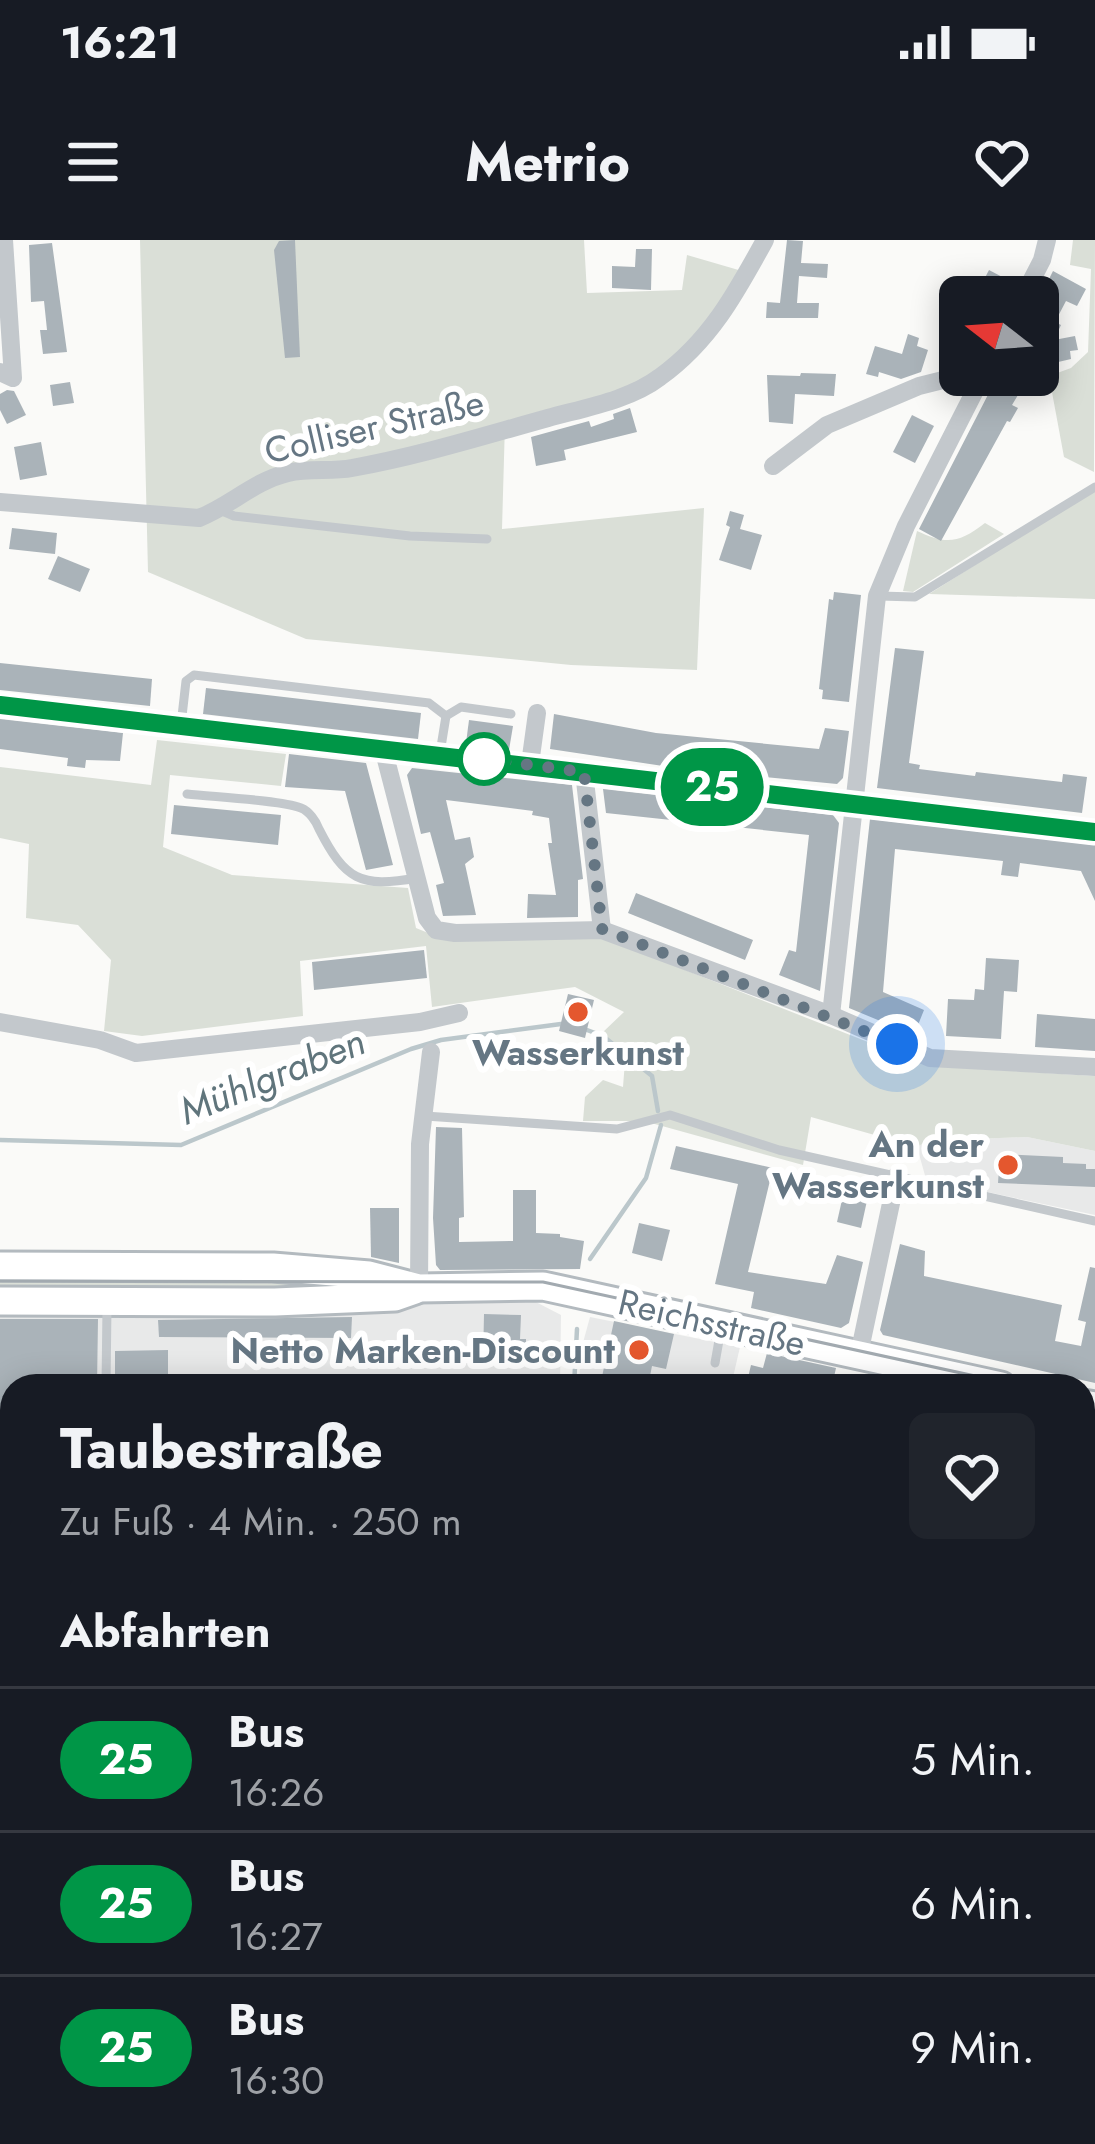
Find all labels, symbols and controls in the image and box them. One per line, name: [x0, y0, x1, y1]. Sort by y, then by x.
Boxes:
text: 16:21: [60, 10, 180, 75]
text: Metrio: [465, 123, 630, 201]
icon: menu: [60, 129, 126, 195]
icon: heart: [969, 129, 1035, 195]
north arrow: [939, 276, 1059, 396]
map controls: [939, 276, 1059, 396]
street label: Colliser Straße: [259, 376, 489, 476]
unlabelled marker: [459, 734, 509, 784]
line badge: 25: [658, 748, 766, 826]
text: 25: [685, 756, 739, 817]
marker: Wasserkunst: [565, 999, 591, 1025]
water label: Mühlgraben: [170, 1013, 374, 1139]
your location: [867, 1014, 927, 1074]
place label: Wasserkunst: [472, 1026, 685, 1078]
place label: An der Wasserkunst: [772, 1118, 985, 1211]
marker: An der Wasserkunst: [995, 1152, 1021, 1178]
street label: Reichsstraße: [613, 1275, 811, 1369]
place label: Netto Marken-Discount: [230, 1324, 616, 1376]
marker: Netto Marken-Discount: [626, 1337, 652, 1363]
text: Taubestraße: [60, 1407, 383, 1489]
button: heart: [909, 1413, 1035, 1539]
text: Zu Fuß · 4 Min. · 250 m: [60, 1493, 462, 1550]
text: Abfahrten: [60, 1599, 271, 1664]
text: Bus: [228, 1699, 304, 1764]
text: 5 Min.: [911, 1727, 1035, 1792]
text: 25: [99, 1729, 153, 1790]
text: 16:26: [228, 1764, 324, 1821]
text: Bus: [228, 1843, 304, 1908]
text: 6 Min.: [910, 1871, 1035, 1936]
text: 25: [99, 1873, 153, 1934]
text: 16:27: [228, 1908, 322, 1965]
text: Bus: [228, 1987, 304, 2052]
text: 9 Min.: [910, 2015, 1035, 2080]
text: 25: [99, 2017, 153, 2078]
text: 16:30: [228, 2052, 324, 2109]

